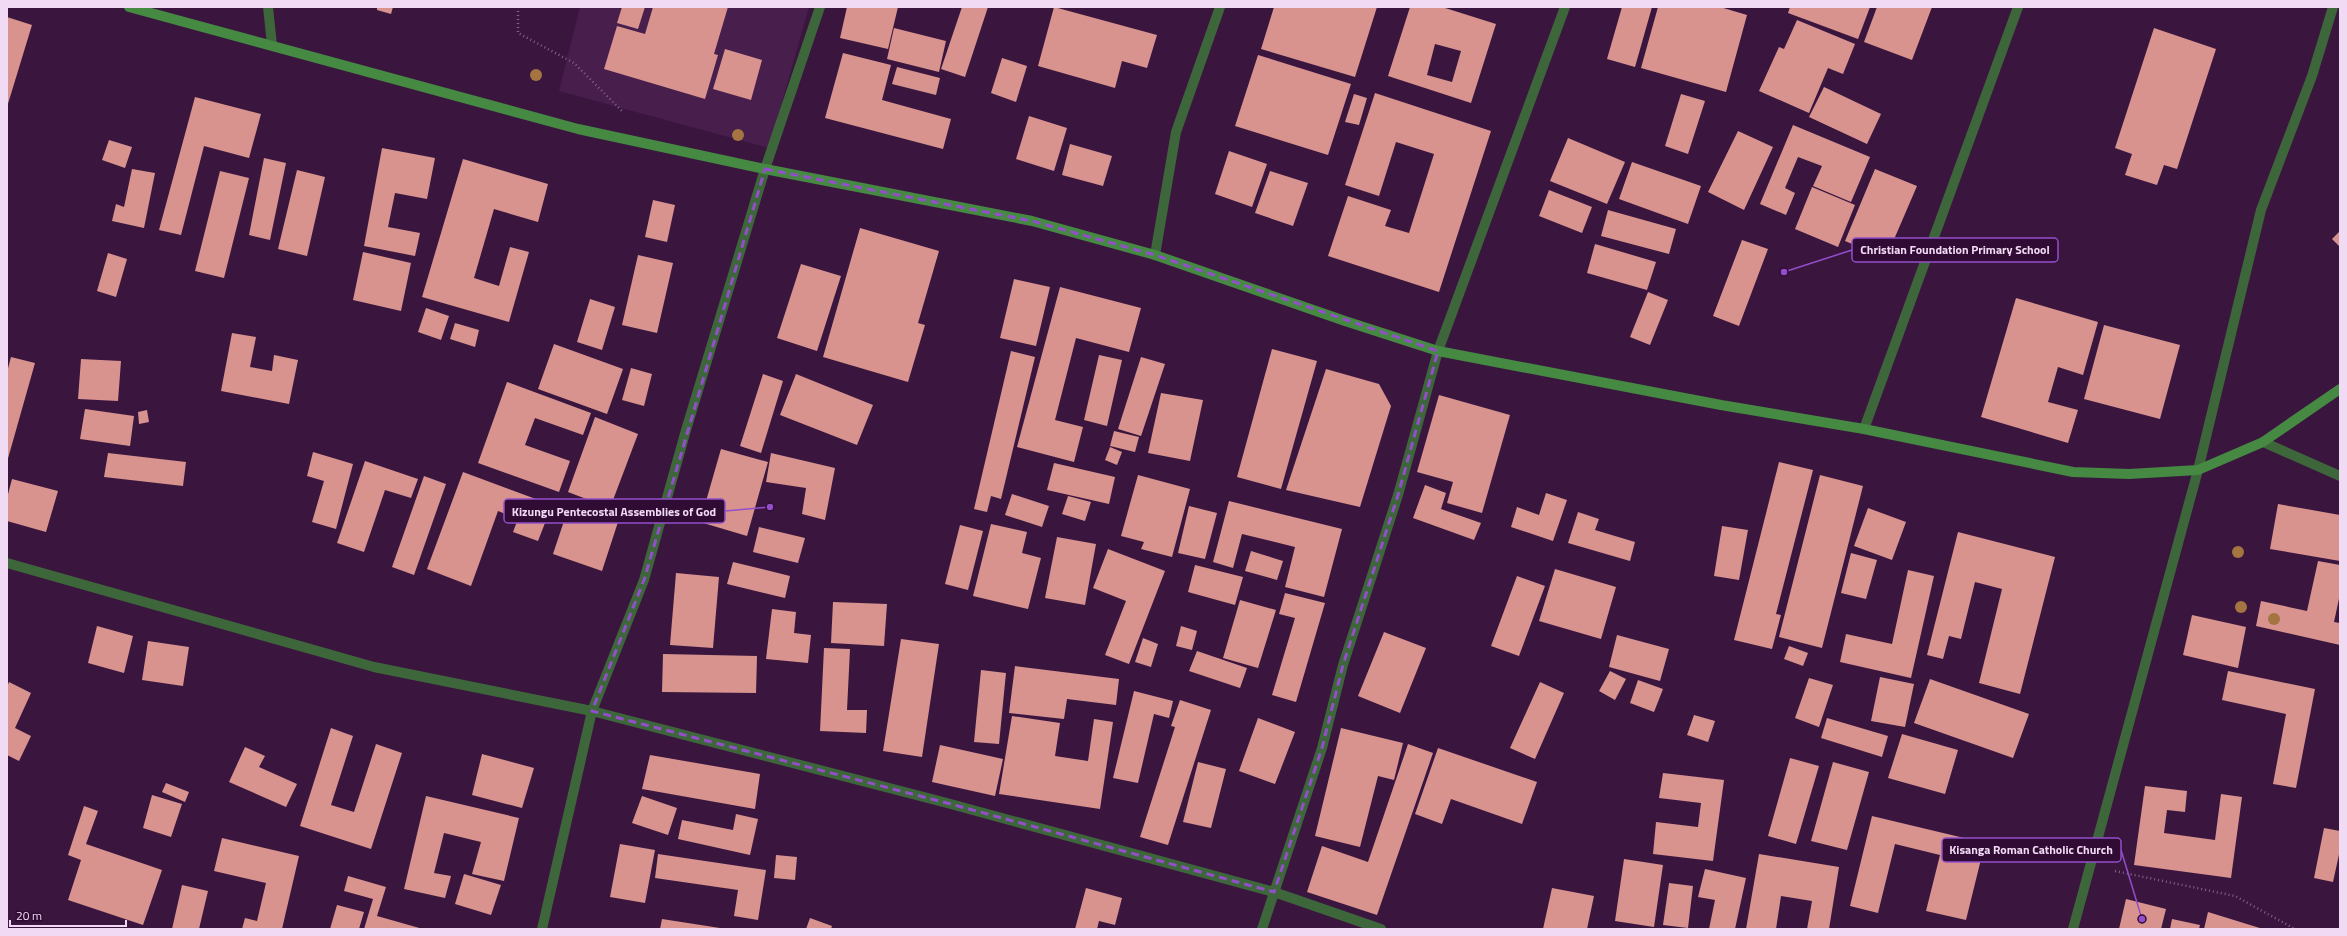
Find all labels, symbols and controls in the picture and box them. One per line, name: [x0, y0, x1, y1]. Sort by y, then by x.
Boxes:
callout: Christian Foundation Primary School: [1852, 238, 2058, 262]
text: Christian Foundation Primary School: [1860, 240, 2050, 259]
callout: Kizungu Pentecostal Assemblies of God: [504, 499, 725, 523]
text: Kizungu Pentecostal Assemblies of God: [512, 502, 716, 521]
callout: Kisanga Roman Catholic Church: [1942, 838, 2121, 862]
text: Kisanga Roman Catholic Church: [1949, 840, 2113, 859]
scale bar: [10, 902, 126, 928]
text: 20 m: [16, 906, 42, 925]

